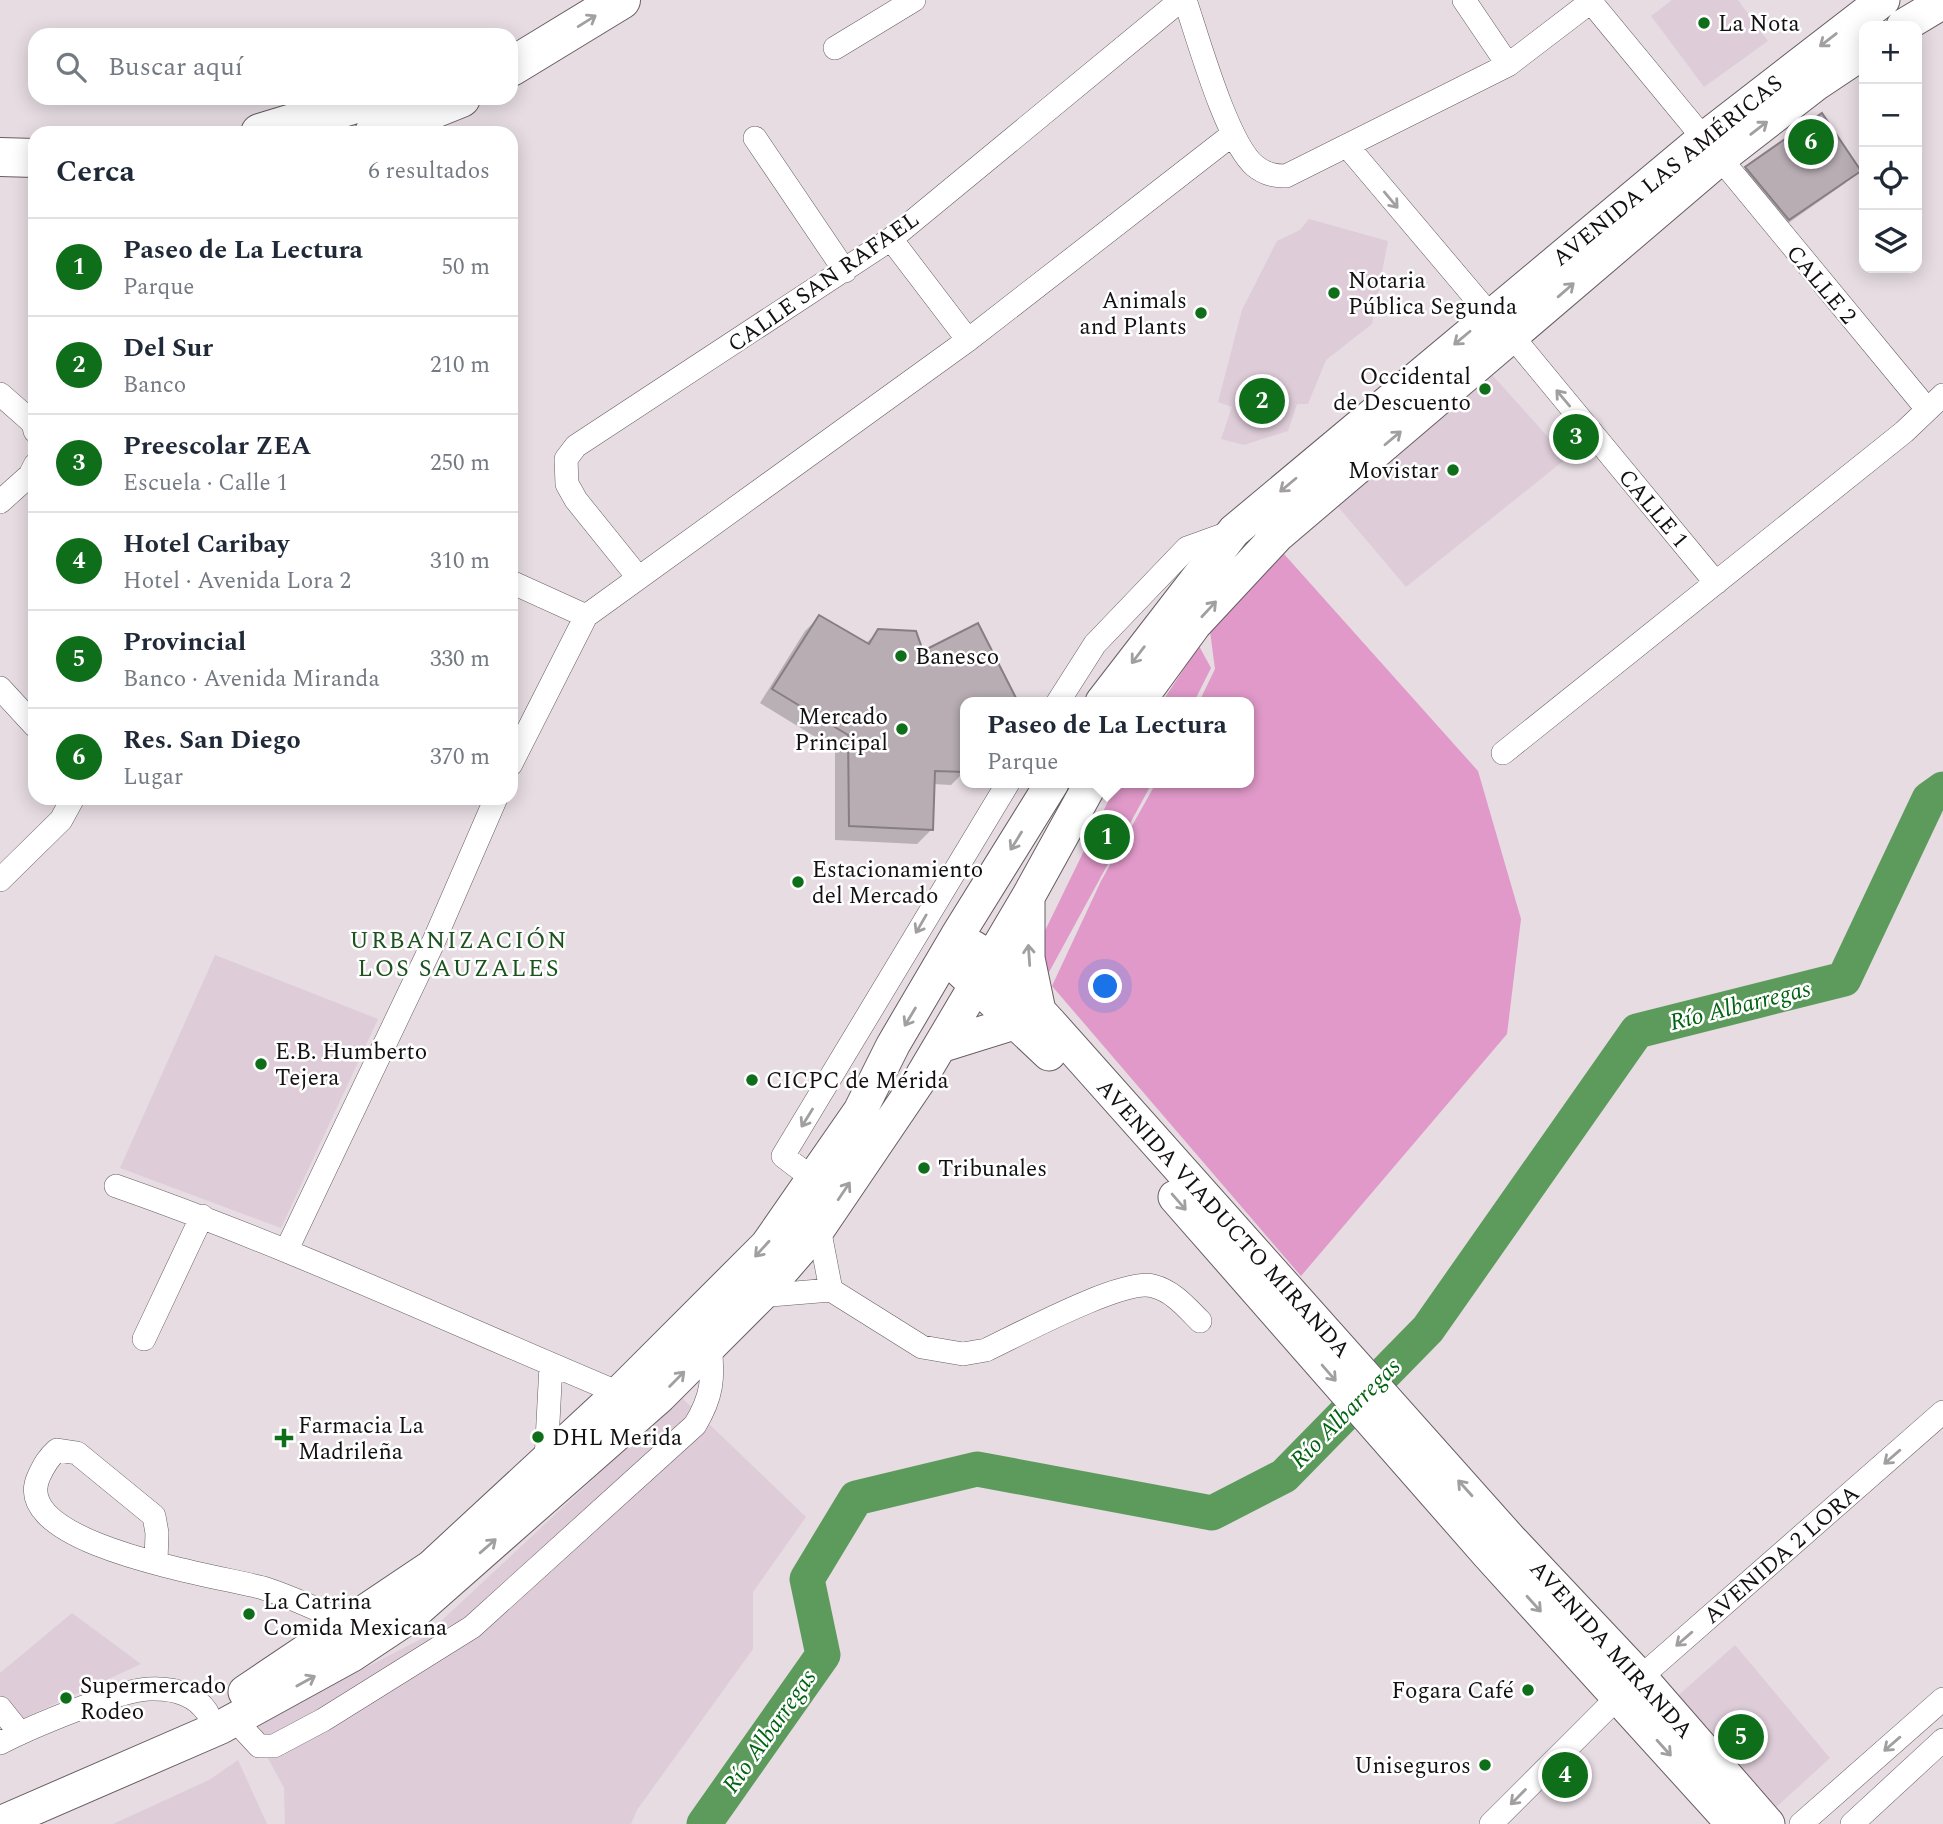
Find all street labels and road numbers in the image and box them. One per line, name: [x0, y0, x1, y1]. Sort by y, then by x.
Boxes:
street label: AVENIDA LAS AMÉRICAS: [1545, 67, 1791, 275]
street label: CALLE SAN RAFAEL: [721, 203, 927, 362]
street label: CALLE 2: [1777, 238, 1865, 332]
street label: CALLE 1: [1609, 462, 1697, 556]
street label: AVENIDA VIADUCTO MIRANDA: [1087, 1071, 1358, 1367]
street label: AVENIDA 2 LORA: [1696, 1477, 1868, 1633]
street label: AVENIDA MIRANDA: [1521, 1553, 1701, 1747]

